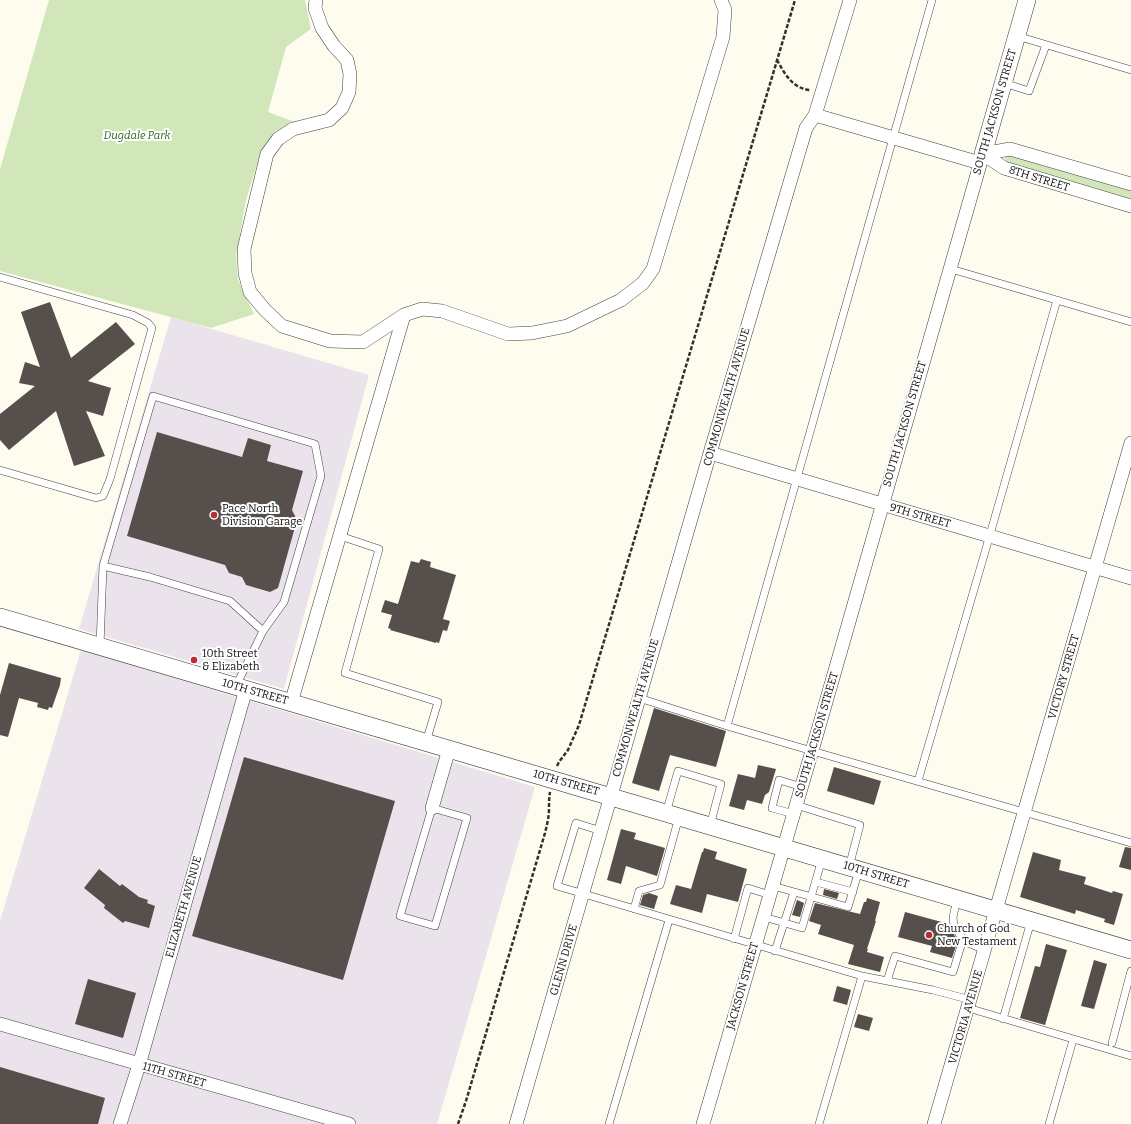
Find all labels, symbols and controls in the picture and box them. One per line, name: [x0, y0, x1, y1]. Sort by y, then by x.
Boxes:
street label: SOUTH JACKSON STREET: [971, 48, 1019, 176]
park label: Dugdale Park: [103, 129, 171, 143]
street label: 8TH STREET: [1007, 164, 1071, 194]
street label: COMMONWEALTH AVENUE: [701, 326, 753, 468]
street label: SOUTH JACKSON STREET: [881, 360, 929, 488]
street label: 9TH STREET: [888, 501, 952, 531]
place label: Pace North Division Garage: [222, 502, 302, 528]
marker: Pace North Division Garage: [209, 510, 219, 520]
street label: VICTORY STREET: [1046, 633, 1082, 721]
street label: COMMONWEALTH AVENUE: [610, 637, 662, 779]
place label: 10th Street & Elizabeth: [202, 647, 259, 673]
marker: 10th Street & Elizabeth: [189, 655, 199, 665]
street label: SOUTH JACKSON STREET: [793, 671, 841, 799]
street label: 10TH STREET: [221, 676, 289, 708]
street label: 10TH STREET: [532, 767, 600, 799]
street label: ELIZABETH AVENUE: [163, 854, 205, 960]
street label: 10TH STREET: [842, 859, 910, 891]
place label: Church of God New Testament: [937, 922, 1017, 948]
street label: GLENN DRIVE: [548, 923, 580, 997]
marker: Church of God New Testament: [924, 930, 934, 940]
street label: JACKSON STREET: [724, 941, 762, 1031]
street label: VICTORIA AVENUE: [946, 968, 986, 1066]
street label: 11TH STREET: [141, 1060, 207, 1090]

